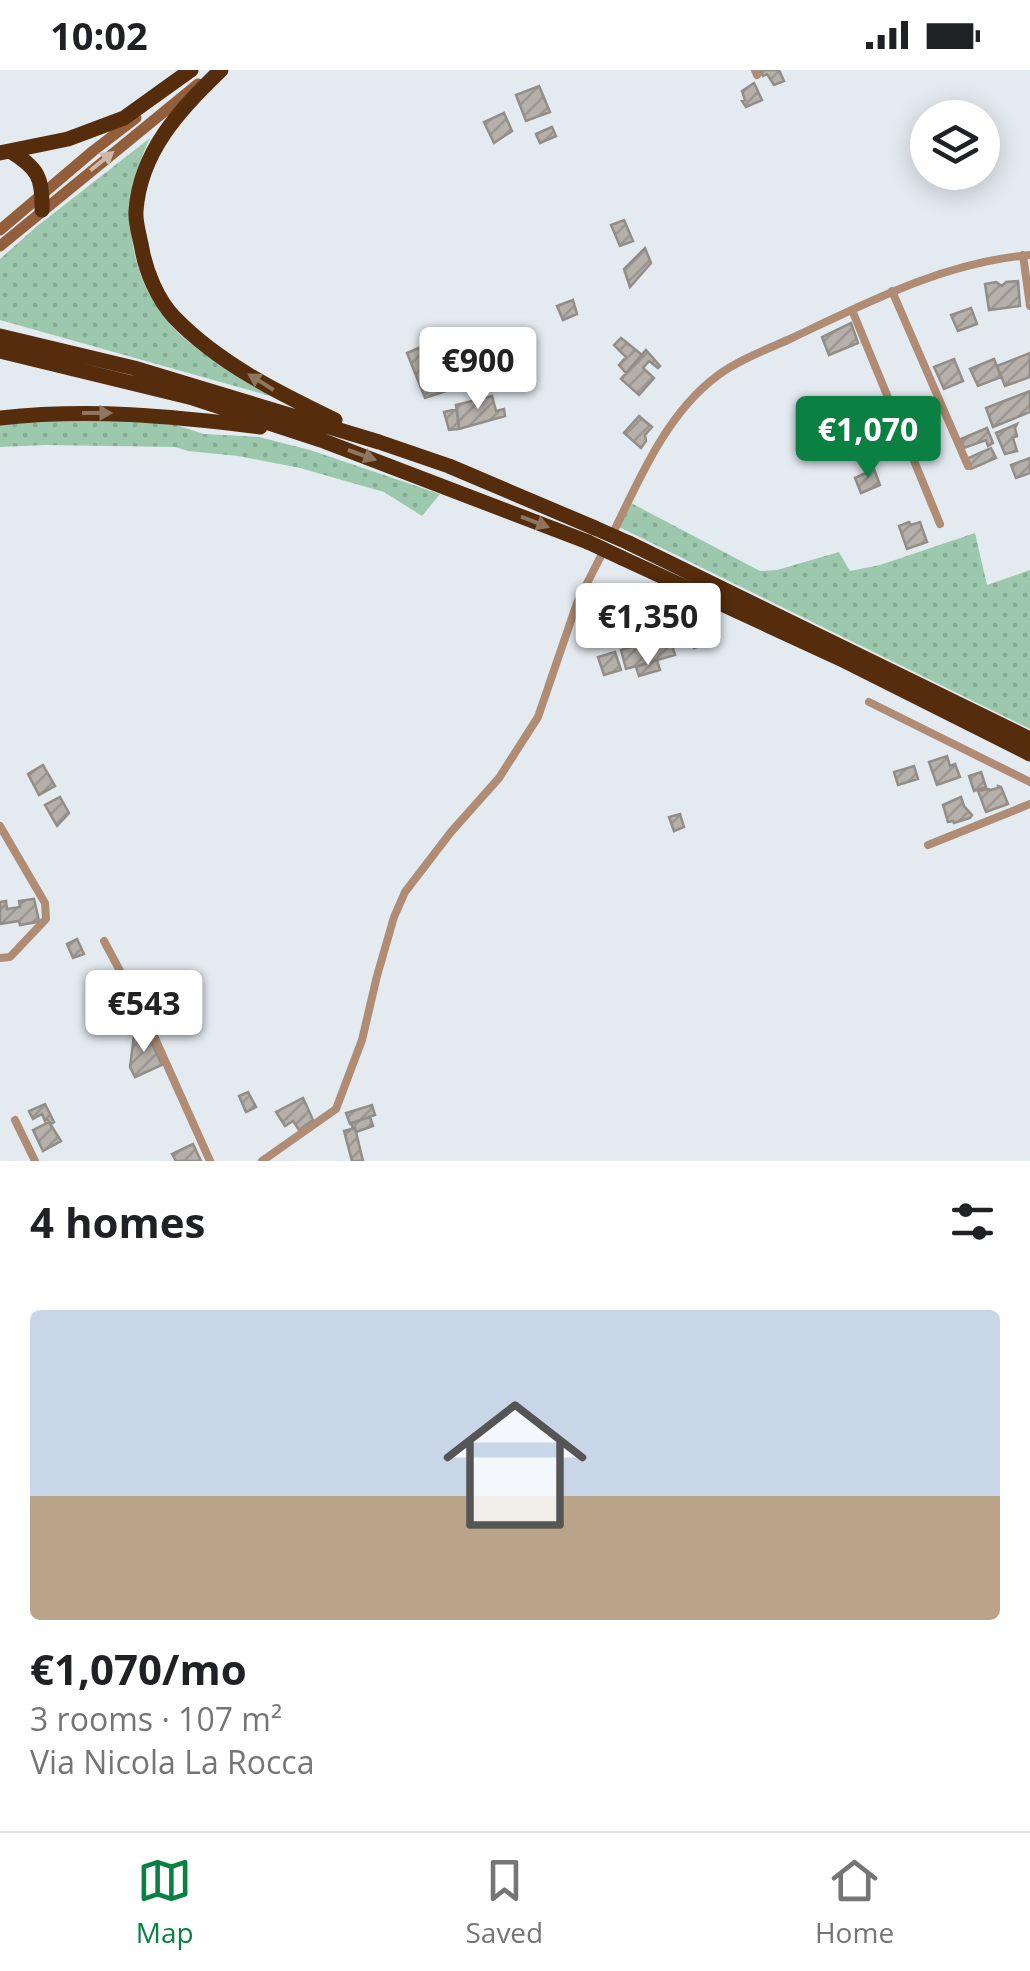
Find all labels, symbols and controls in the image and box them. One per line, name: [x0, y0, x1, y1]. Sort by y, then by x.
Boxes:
text: 10:02: [50, 9, 148, 61]
map controls: [910, 100, 1000, 190]
button: layers: [910, 100, 1000, 190]
one-way arrow: [89, 151, 115, 172]
pin: €900: [419, 327, 537, 412]
text: €900: [441, 338, 515, 381]
one-way arrow: [248, 373, 275, 391]
pin: €1,070: [787, 396, 949, 481]
one-way arrow: [82, 405, 114, 421]
text: €1,070: [818, 407, 918, 450]
one-way arrow: [348, 448, 378, 463]
one-way arrow: [520, 514, 550, 530]
pin: €1,350: [567, 583, 729, 668]
text: €1,350: [598, 594, 698, 637]
pin: €543: [85, 970, 203, 1055]
text: €543: [107, 981, 181, 1024]
text: 4 homes: [30, 1193, 205, 1250]
icon: filters: [945, 1194, 1000, 1249]
icon: home: [425, 1375, 605, 1555]
text: €1,070/mo: [30, 1640, 247, 1697]
text: 3 rooms · 107 m²: [30, 1697, 282, 1740]
text: Via Nicola La Rocca: [30, 1740, 314, 1783]
tab: Map: [136, 1853, 194, 1951]
tab: Saved: [465, 1853, 543, 1951]
tab: Home: [815, 1853, 894, 1951]

